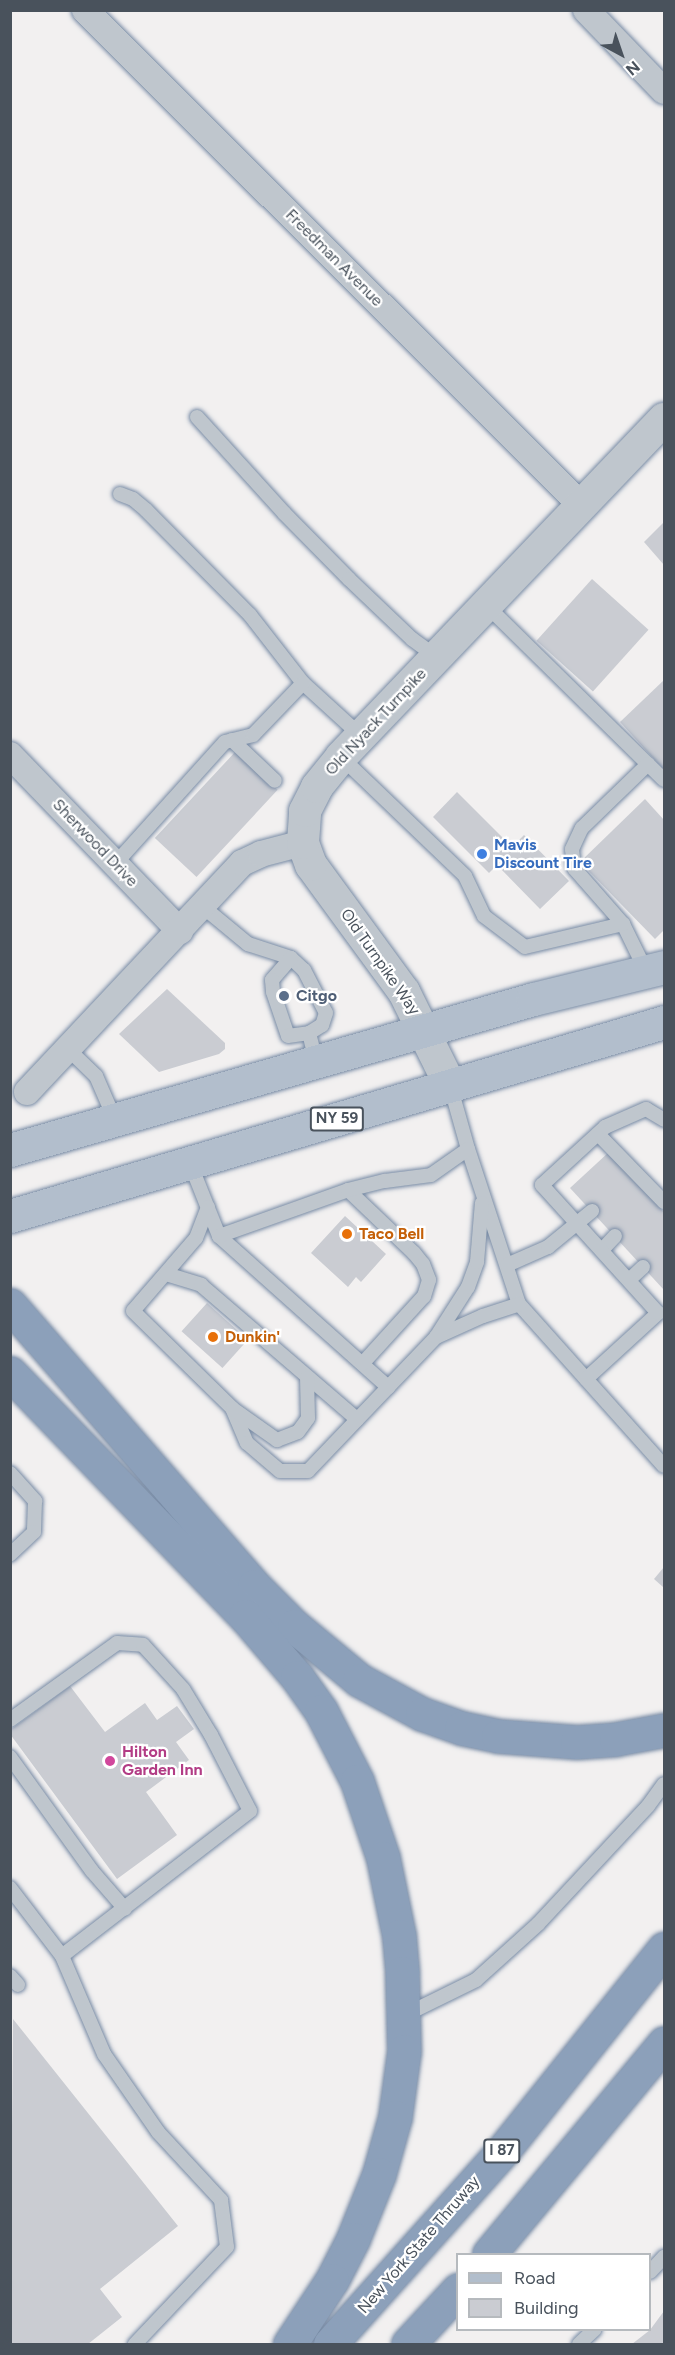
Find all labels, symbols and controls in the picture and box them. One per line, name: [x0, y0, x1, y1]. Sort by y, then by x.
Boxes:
north arrow: [591, 24, 651, 84]
text: N: [622, 57, 644, 79]
street label: Freedman Avenue: [281, 205, 387, 311]
street label: Old Nyack Turnpike: [321, 665, 431, 779]
street label: Sherwood Drive: [48, 795, 142, 891]
place label: Mavis Discount Tire: [494, 835, 592, 873]
marker: Mavis Discount Tire: [475, 847, 489, 861]
street label: Old Turnpike Way: [336, 905, 424, 1019]
place label: Citgo: [296, 986, 337, 1006]
marker: Citgo: [277, 989, 291, 1003]
road number: NY 59: [308, 1107, 366, 1131]
place label: Taco Bell: [359, 1224, 424, 1244]
marker: Taco Bell: [340, 1227, 354, 1241]
place label: Dunkin': [225, 1327, 280, 1347]
marker: Dunkin': [206, 1330, 220, 1344]
place label: Hilton Garden Inn: [122, 1742, 203, 1780]
marker: Hilton Garden Inn: [103, 1754, 117, 1768]
road number: I 87: [482, 2139, 522, 2163]
street label: New York State Thruway: [354, 2172, 484, 2318]
legend: [456, 2253, 651, 2331]
text: Road: [514, 2267, 555, 2289]
text: Building: [514, 2297, 579, 2319]

